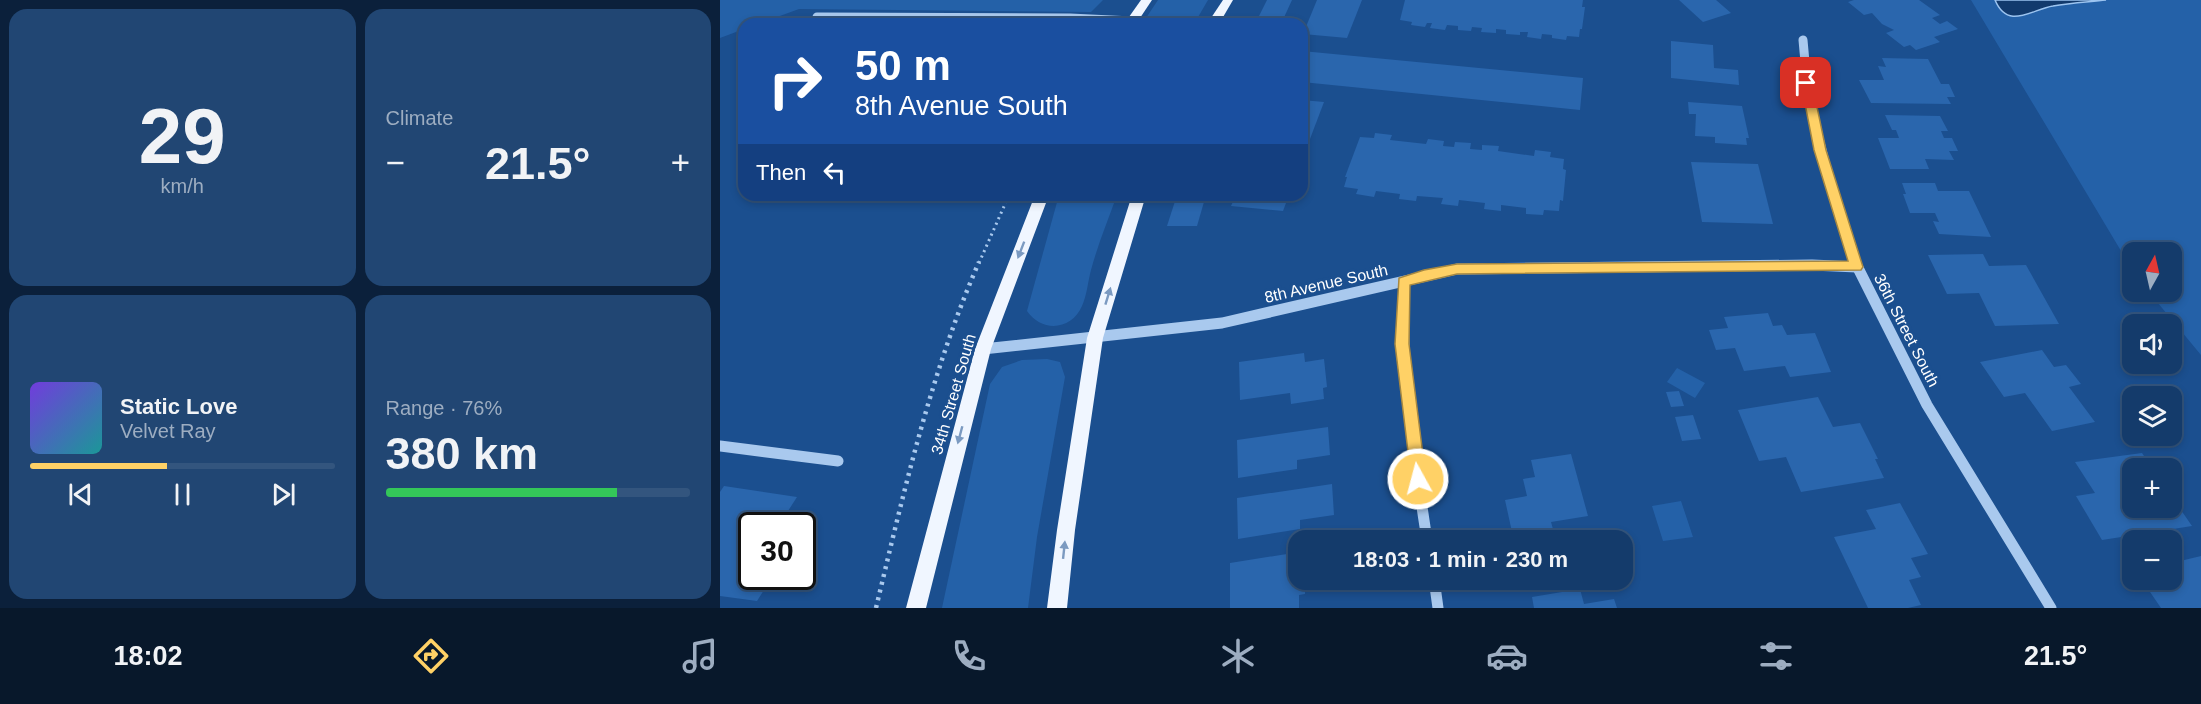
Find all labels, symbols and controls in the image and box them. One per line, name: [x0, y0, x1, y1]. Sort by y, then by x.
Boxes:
icon: right: [756, 42, 834, 120]
text: 50 m: [855, 42, 951, 89]
pin: [1780, 57, 1831, 108]
icon: arrive: [1789, 66, 1822, 99]
text: 8th Avenue South: [855, 91, 1068, 121]
text: 29: [139, 92, 226, 180]
text: Climate: [386, 107, 453, 129]
text: 21.5°: [485, 138, 591, 189]
text: −: [386, 144, 405, 181]
text: +: [671, 144, 690, 181]
icon: left: [818, 156, 851, 189]
text: Then: [756, 160, 806, 185]
text: km/h: [161, 175, 204, 197]
one-way arrow: [1016, 241, 1026, 259]
north arrow: [2122, 242, 2182, 302]
map controls: [2122, 242, 2182, 590]
street label: 8th Avenue South: [1263, 261, 1389, 306]
street label: 36th Street South: [1871, 271, 1942, 390]
one-way arrow: [1103, 287, 1113, 305]
button: sound: [2122, 314, 2182, 374]
street label: 34th Street South: [928, 332, 979, 456]
button: layers: [2122, 386, 2182, 446]
text: Static Love: [120, 394, 237, 419]
text: Range · 76%: [386, 397, 502, 419]
text: Velvet Ray: [120, 420, 216, 442]
one-way arrow: [955, 426, 964, 444]
text: 380 km: [386, 428, 538, 479]
position arrow: [1386, 447, 1450, 511]
button: +: [2122, 458, 2182, 518]
icon: previous: [64, 478, 97, 511]
icon: pause: [166, 478, 199, 511]
icon: next: [267, 478, 300, 511]
speed limit sign: 30: [738, 512, 816, 590]
button: −: [2122, 530, 2182, 590]
one-way arrow: [1059, 540, 1068, 559]
text: 18:03 · 1 min · 230 m: [1353, 547, 1568, 572]
icon: directions: [410, 635, 452, 677]
icon: music: [679, 635, 721, 677]
icon: phone: [948, 635, 990, 677]
icon: climate: [1217, 635, 1259, 677]
icon: car: [1486, 635, 1528, 677]
icon: filters: [1755, 635, 1797, 677]
text: 18:02: [114, 641, 183, 671]
text: 21.5°: [2024, 641, 2087, 671]

